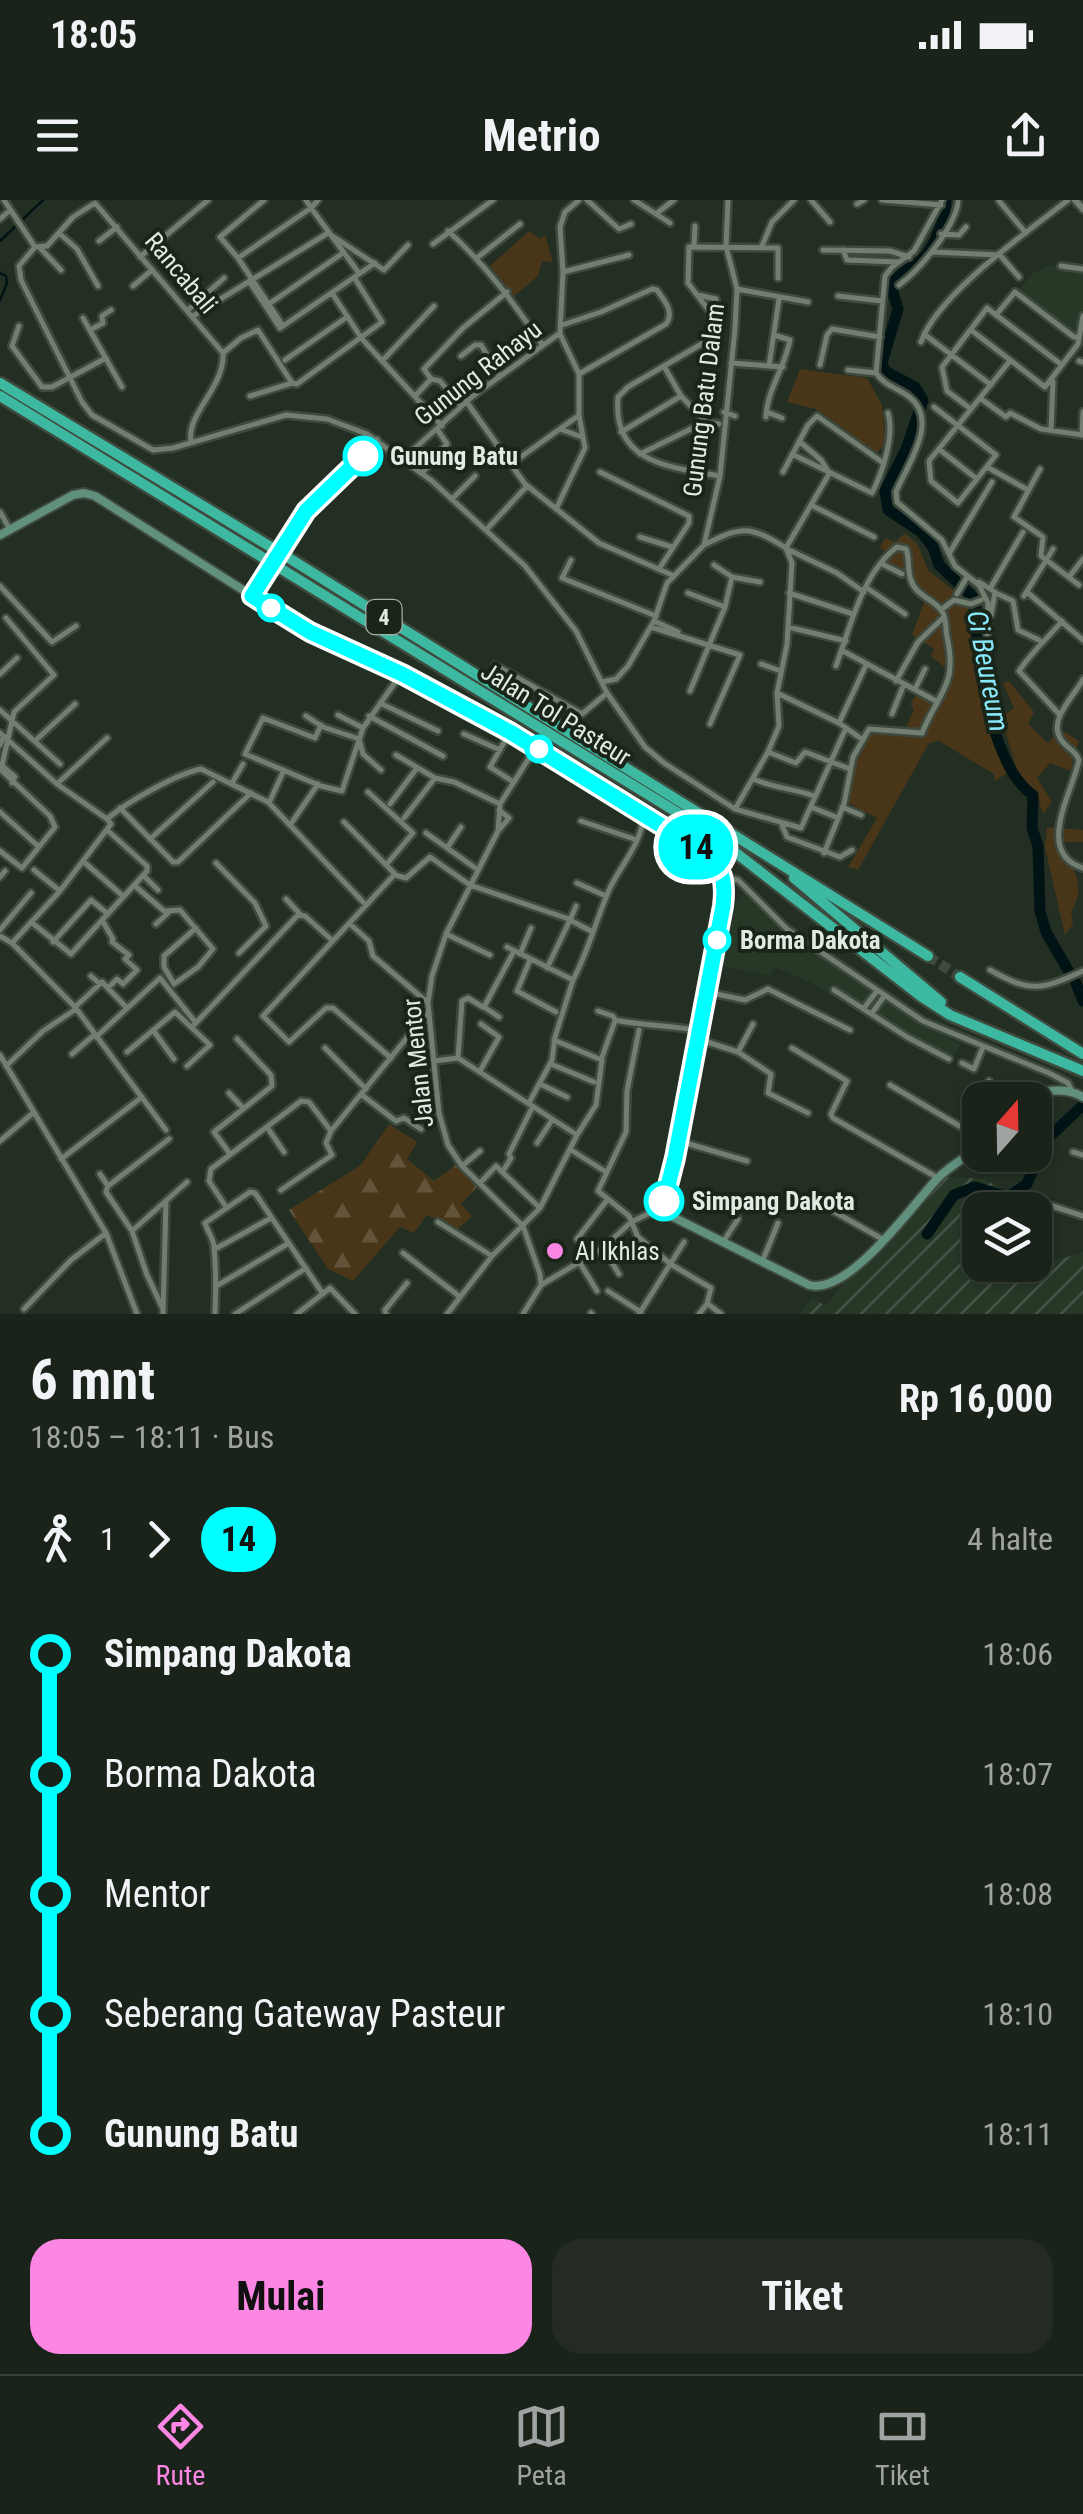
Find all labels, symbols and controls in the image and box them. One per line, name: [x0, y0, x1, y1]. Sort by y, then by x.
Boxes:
text: 18:05: [50, 13, 137, 57]
icon: menu: [30, 108, 85, 163]
icon: share: [998, 108, 1053, 163]
text: Metrio: [482, 109, 601, 162]
street label: Rancabali: [139, 227, 223, 319]
street label: Gunung Batu Dalam: [678, 302, 730, 498]
street label: Gunung Rahayu: [409, 315, 547, 431]
marker: Gunung Batu: [344, 437, 382, 475]
place label: Gunung Batu: [390, 442, 518, 471]
unlabelled marker: [258, 595, 284, 621]
road number: 4: [366, 600, 402, 634]
water label: Ci Beureum: [960, 607, 1016, 735]
street label: Jalan Tol Pasteur: [476, 656, 636, 772]
unlabelled marker: [526, 736, 552, 762]
line badge: 14: [651, 814, 741, 880]
text: 14: [678, 827, 714, 868]
place label: Borma Dakota: [740, 926, 881, 955]
marker: Borma Dakota: [704, 927, 730, 953]
street label: Jalan Mentor: [397, 997, 439, 1129]
north arrow: [962, 1082, 1052, 1172]
map controls: [962, 1082, 1052, 1282]
marker: Simpang Dakota: [645, 1182, 683, 1220]
place label: Simpang Dakota: [692, 1187, 855, 1216]
button: layers: [962, 1192, 1052, 1282]
place label: Al Ikhlas: [575, 1237, 660, 1266]
marker: Al Ikhlas: [544, 1240, 566, 1262]
text: 6 mnt: [30, 1348, 155, 1412]
text: Rp 16,000: [899, 1377, 1053, 1421]
text: 18:05 – 18:11 · Bus: [30, 1418, 274, 1456]
icon: walk: [30, 1512, 85, 1567]
icon: forward: [131, 1512, 186, 1567]
text: 14: [221, 1519, 256, 1560]
text: 1: [100, 1520, 116, 1558]
text: 4 halte: [967, 1520, 1053, 1558]
text: Simpang Dakota: [104, 1632, 352, 1676]
text: 18:06: [982, 1635, 1053, 1673]
text: Borma Dakota: [104, 1752, 316, 1796]
text: 18:07: [982, 1755, 1053, 1793]
text: Mentor: [104, 1872, 210, 1916]
text: 18:08: [982, 1875, 1053, 1913]
text: Seberang Gateway Pasteur: [104, 1992, 505, 2036]
text: 18:10: [982, 1995, 1053, 2033]
text: Gunung Batu: [104, 2112, 298, 2156]
text: 18:11: [982, 2115, 1053, 2153]
button: Mulai: [30, 2239, 532, 2354]
button: Tiket: [552, 2239, 1053, 2354]
tab: Rute: [153, 2399, 208, 2492]
tab: Peta: [514, 2399, 569, 2492]
tab: Tiket: [875, 2399, 930, 2492]

